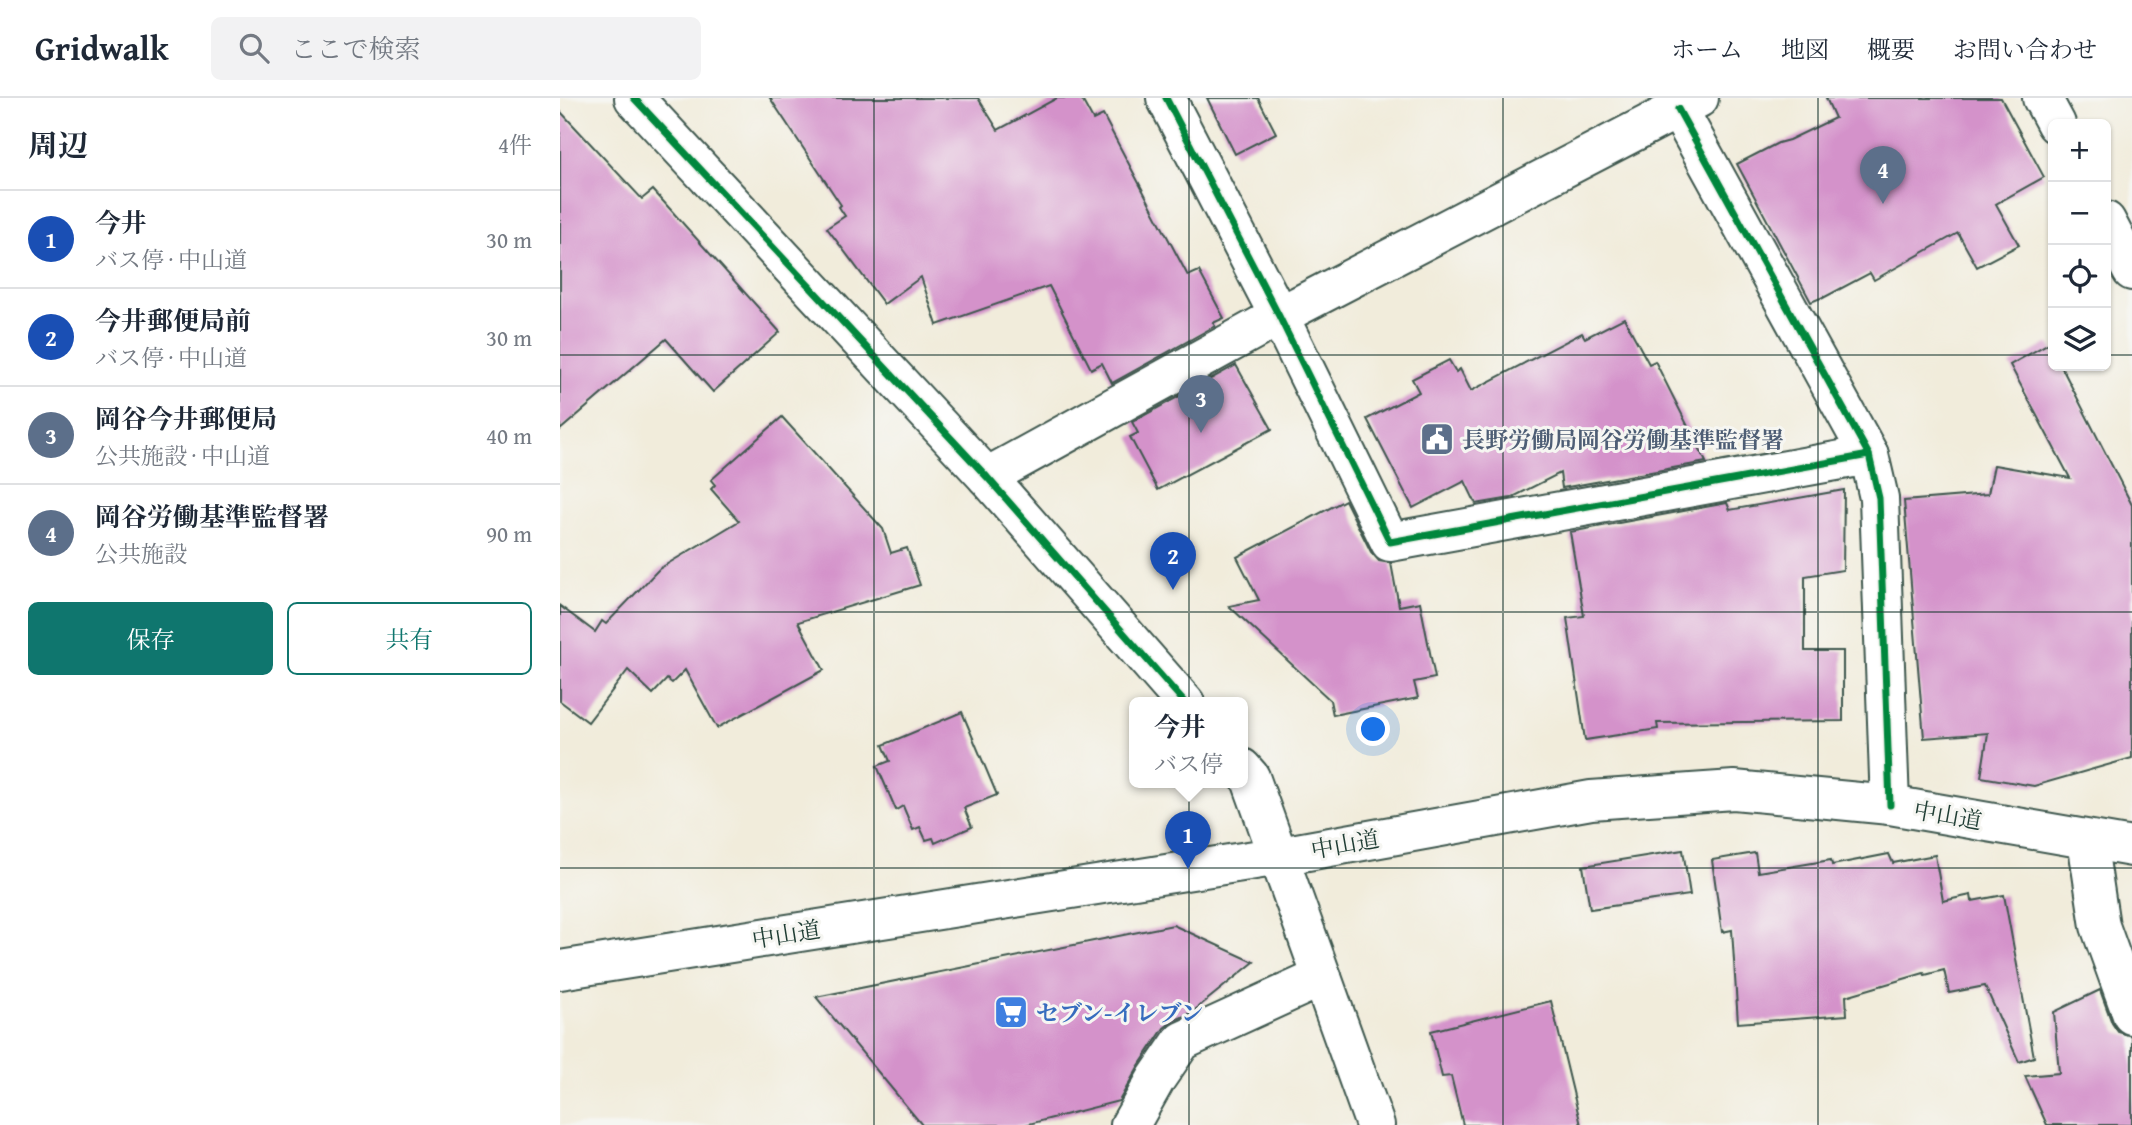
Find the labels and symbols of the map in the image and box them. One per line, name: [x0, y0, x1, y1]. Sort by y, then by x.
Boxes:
pin: 4: [1860, 146, 1906, 204]
pin: 3: [1178, 375, 1224, 433]
public building icon: 長野労働局岡谷労働基準監督署: [1418, 420, 1456, 458]
place label: 長野労働局岡谷労働基準監督署: [1462, 423, 1784, 456]
pin: 2: [1150, 532, 1196, 590]
your location: [1356, 712, 1390, 746]
street label: 中山道: [1911, 793, 1985, 837]
pin: 1: [1165, 811, 1211, 869]
street label: 中山道: [1308, 822, 1382, 866]
street label: 中山道: [749, 912, 823, 956]
supermarket icon: セブン-イレブン: [992, 993, 1030, 1031]
place label: セブン-イレブン: [1036, 996, 1203, 1029]

